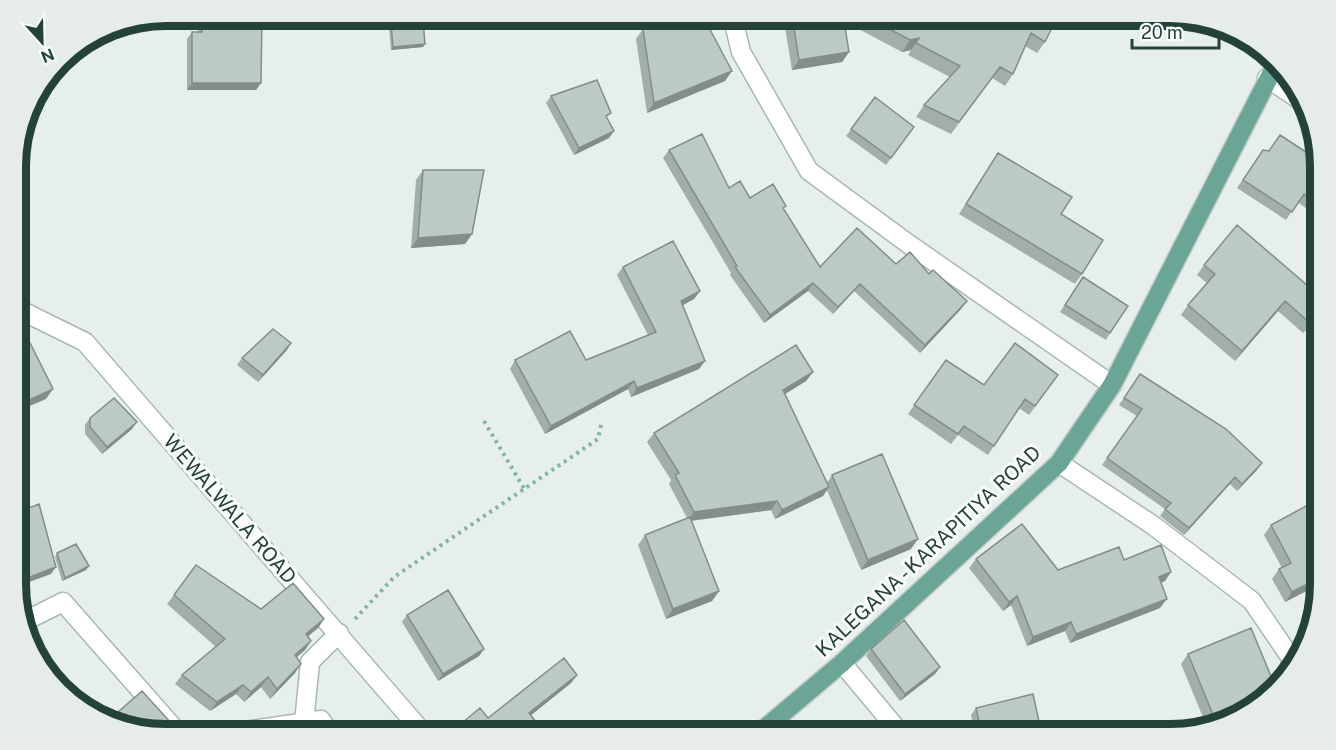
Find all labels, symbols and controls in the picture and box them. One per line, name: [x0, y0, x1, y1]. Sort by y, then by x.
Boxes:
north arrow: [12, 12, 72, 72]
scale bar: [1132, 12, 1219, 50]
text: 20 m: [1141, 22, 1183, 43]
text: N: [38, 44, 57, 67]
street label: WEWALWALA ROAD: [159, 429, 301, 589]
street label: KALEGANA - KARAPITIYA ROAD: [811, 440, 1045, 662]

